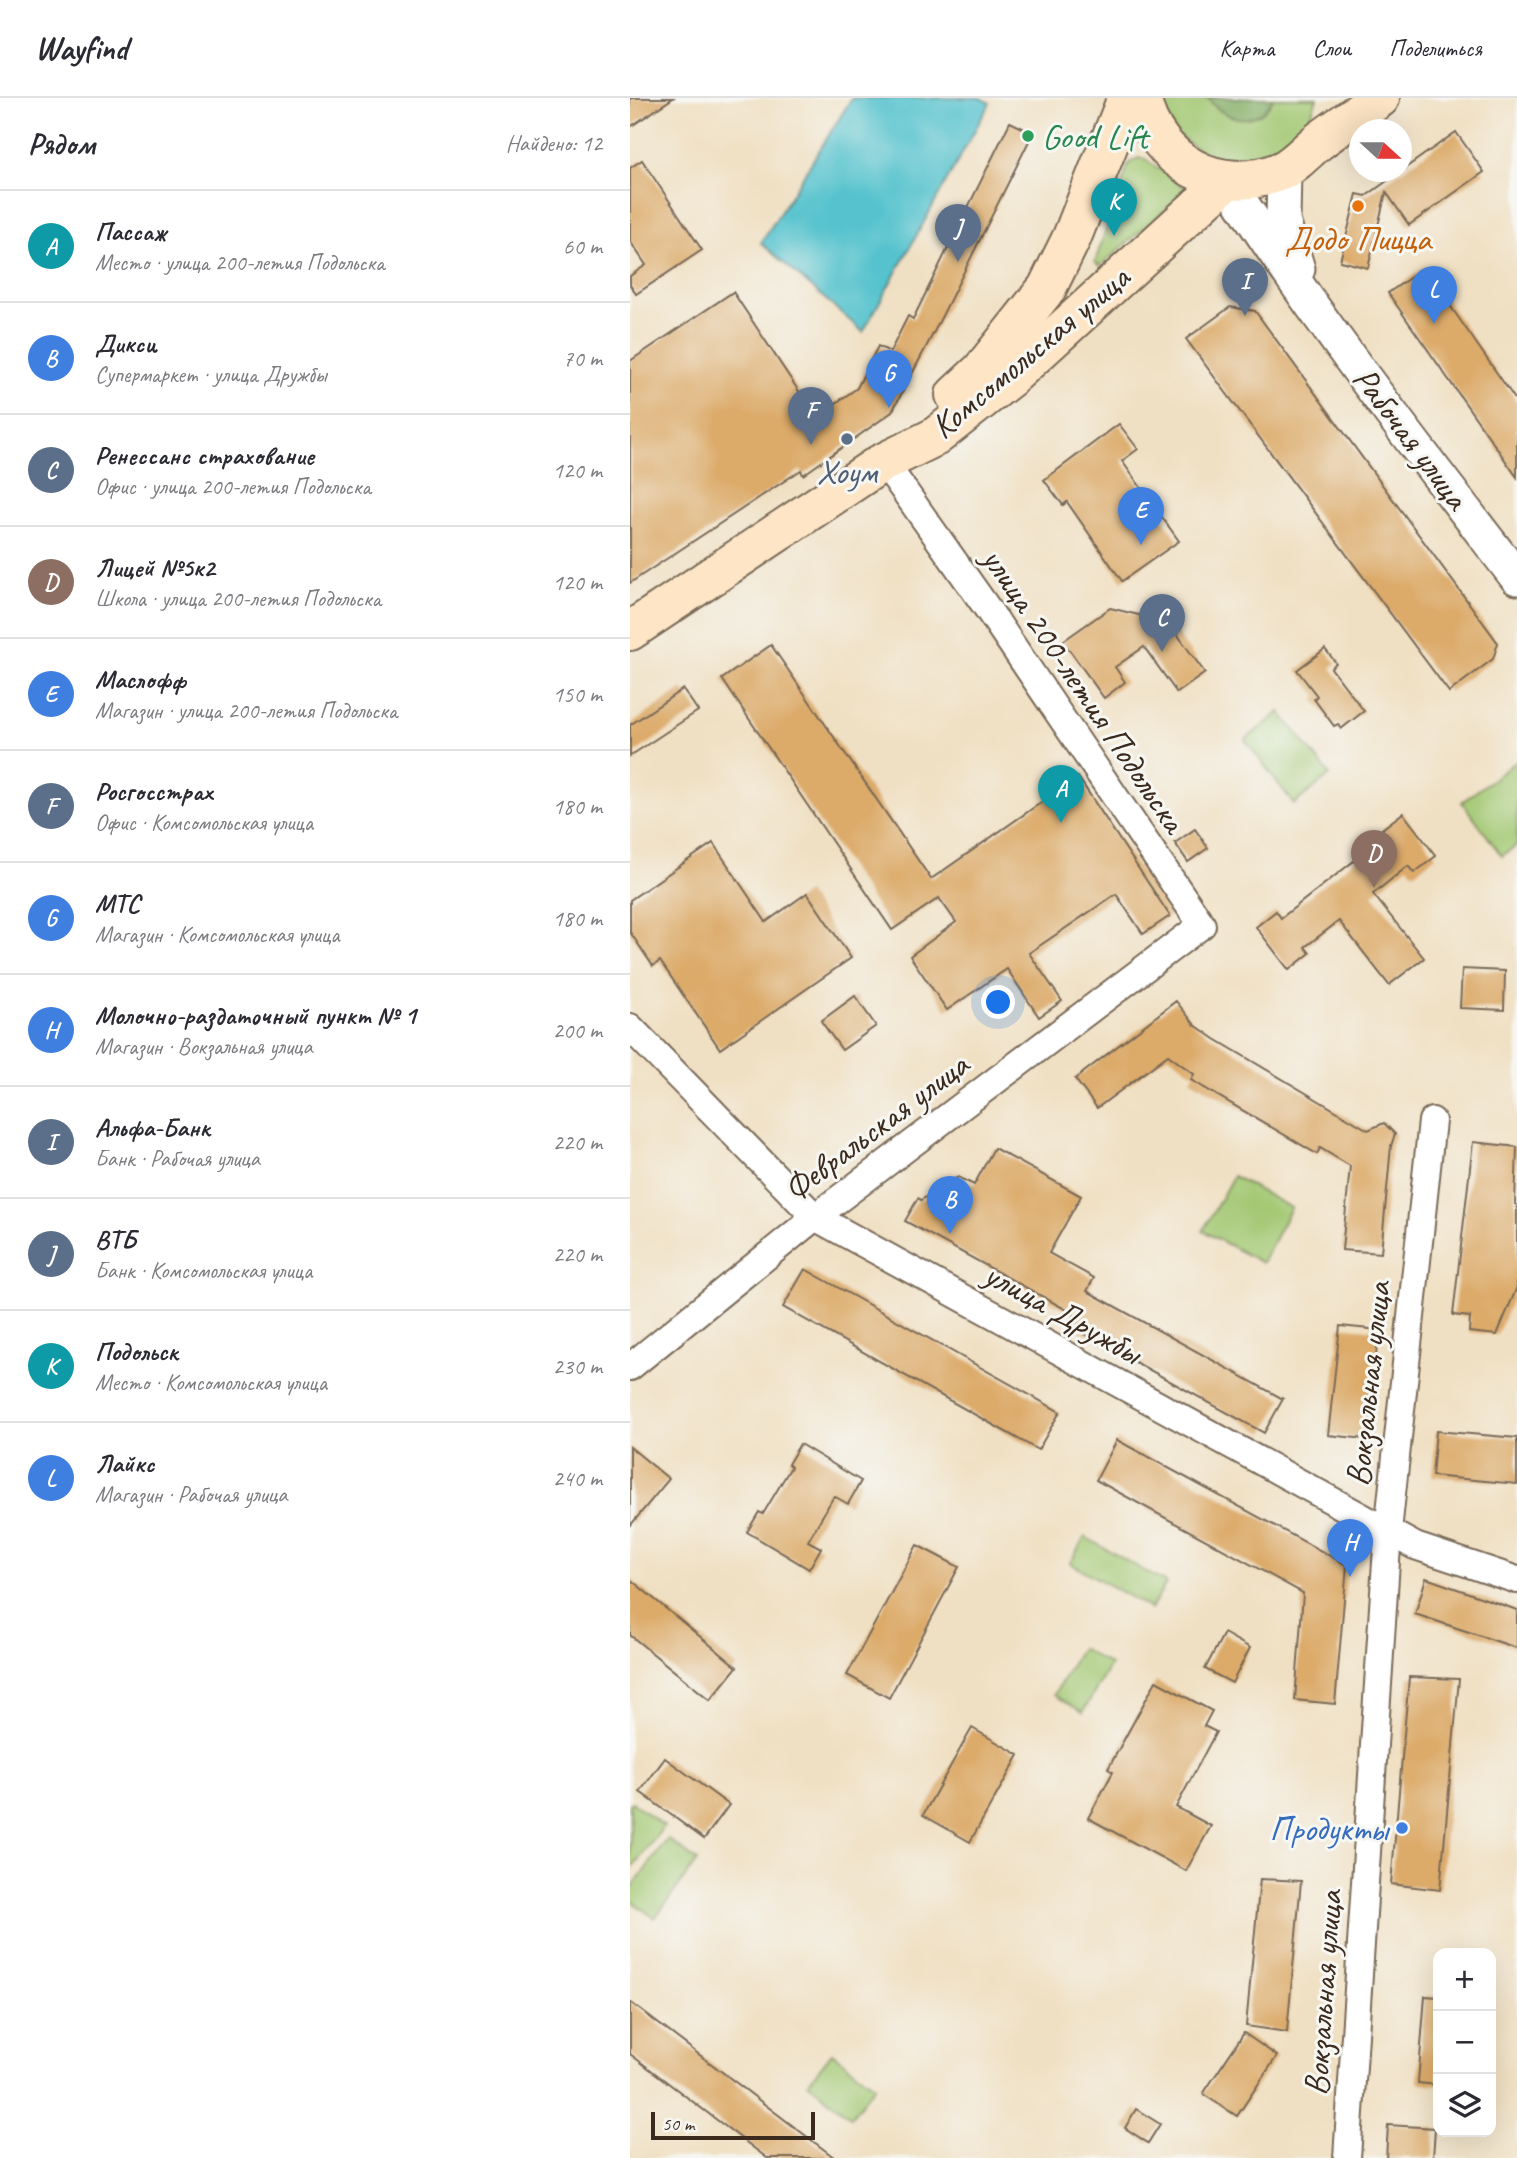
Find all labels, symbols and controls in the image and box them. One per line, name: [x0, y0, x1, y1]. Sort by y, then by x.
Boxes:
text: Wayfind: [35, 27, 128, 69]
text: Карта: [1220, 33, 1274, 63]
text: Слои: [1312, 33, 1351, 63]
text: Поделиться: [1389, 33, 1482, 63]
place label: Good Lift: [1042, 114, 1151, 159]
north arrow: [1349, 119, 1412, 182]
text: Рядом: [28, 125, 95, 163]
marker: Good Lift: [1020, 128, 1036, 144]
text: Найдено: 12: [506, 129, 602, 158]
pin: K: [1091, 178, 1137, 236]
marker: Додо Пицца: [1350, 198, 1366, 214]
pin: J: [935, 204, 981, 262]
text: Пассаж: [95, 215, 166, 248]
place label: Додо Пицца: [1285, 216, 1434, 261]
text: A: [45, 232, 57, 261]
text: 60 m: [563, 232, 602, 261]
text: Место · улица 200-летия Подольска: [95, 248, 385, 277]
street label: Комсомольская улица: [921, 254, 1140, 448]
pin: I: [1222, 258, 1268, 316]
pin: L: [1411, 266, 1457, 324]
text: Дикси: [95, 327, 157, 360]
text: B: [45, 344, 57, 373]
text: 70 m: [563, 344, 602, 373]
pin: G: [866, 350, 912, 408]
street label: Рабочая улица: [1343, 358, 1481, 520]
text: Супермаркет · улица Дружбы: [95, 360, 327, 389]
pin: F: [788, 387, 834, 445]
marker: Хоум: [839, 431, 855, 447]
text: Ренессанс страхование: [95, 439, 314, 472]
place label: Хоум: [817, 449, 879, 494]
text: C: [46, 456, 56, 485]
text: 120 m: [553, 456, 602, 485]
text: Офис · улица 200-летия Подольска: [95, 472, 371, 501]
pin: E: [1118, 487, 1164, 545]
street label: улица 200-летия Подольска: [971, 537, 1198, 843]
text: Лицей №5к2: [95, 551, 215, 584]
text: D: [44, 568, 58, 597]
text: 120 m: [553, 568, 602, 597]
text: Школа · улица 200-летия Подольска: [95, 584, 381, 613]
pin: C: [1139, 594, 1185, 652]
text: Маслофф: [95, 663, 186, 696]
text: E: [45, 680, 57, 709]
text: 150 m: [553, 680, 602, 709]
text: Магазин · улица 200-летия Подольска: [95, 696, 397, 725]
pin: A: [1038, 765, 1084, 823]
text: Росгосстрах: [95, 775, 212, 808]
text: F: [46, 792, 56, 821]
text: 180 m: [553, 792, 602, 821]
text: Офис · Комсомольская улица: [95, 808, 313, 837]
pin: D: [1351, 830, 1397, 888]
text: МТС: [95, 887, 140, 920]
text: G: [45, 904, 57, 933]
text: 180 m: [553, 904, 602, 933]
text: Магазин · Комсомольская улица: [95, 920, 340, 949]
your location: [981, 985, 1015, 1019]
text: Молочно-раздаточный пункт № 1: [95, 999, 416, 1032]
text: H: [44, 1016, 58, 1045]
text: 200 m: [553, 1016, 602, 1045]
text: Магазин · Вокзальная улица: [95, 1032, 312, 1061]
street label: Февральская улица: [774, 1041, 980, 1211]
text: Альфа-Банк: [95, 1111, 210, 1144]
text: I: [46, 1128, 56, 1157]
text: 220 m: [553, 1128, 602, 1157]
text: Банк · Рабочая улица: [95, 1144, 260, 1173]
pin: B: [927, 1176, 973, 1234]
text: ВТБ: [95, 1223, 136, 1256]
text: J: [47, 1240, 55, 1269]
text: 220 m: [553, 1240, 602, 1269]
street label: улица Дружбы: [975, 1250, 1152, 1376]
text: Банк · Комсомольская улица: [95, 1256, 312, 1285]
street label: Вокзальная улица: [1335, 1277, 1401, 1488]
text: Подольск: [95, 1335, 178, 1368]
text: K: [45, 1352, 57, 1381]
text: 230 m: [553, 1352, 602, 1381]
text: Место · Комсомольская улица: [95, 1368, 327, 1397]
text: Лайкс: [95, 1447, 154, 1480]
text: L: [46, 1464, 56, 1493]
text: 240 m: [553, 1464, 602, 1493]
text: Магазин · Рабочая улица: [95, 1480, 287, 1509]
pin: H: [1327, 1519, 1373, 1577]
place label: Продукты: [1269, 1806, 1391, 1851]
marker: Продукты: [1394, 1820, 1410, 1836]
street label: Вокзальная улица: [1293, 1886, 1353, 2097]
map controls: [1433, 1948, 1496, 2137]
button: +: [1433, 1948, 1496, 2011]
button: −: [1433, 2011, 1496, 2074]
button: layers: [1433, 2074, 1496, 2137]
scale bar: [651, 2109, 816, 2141]
text: 50 m: [662, 2112, 694, 2136]

